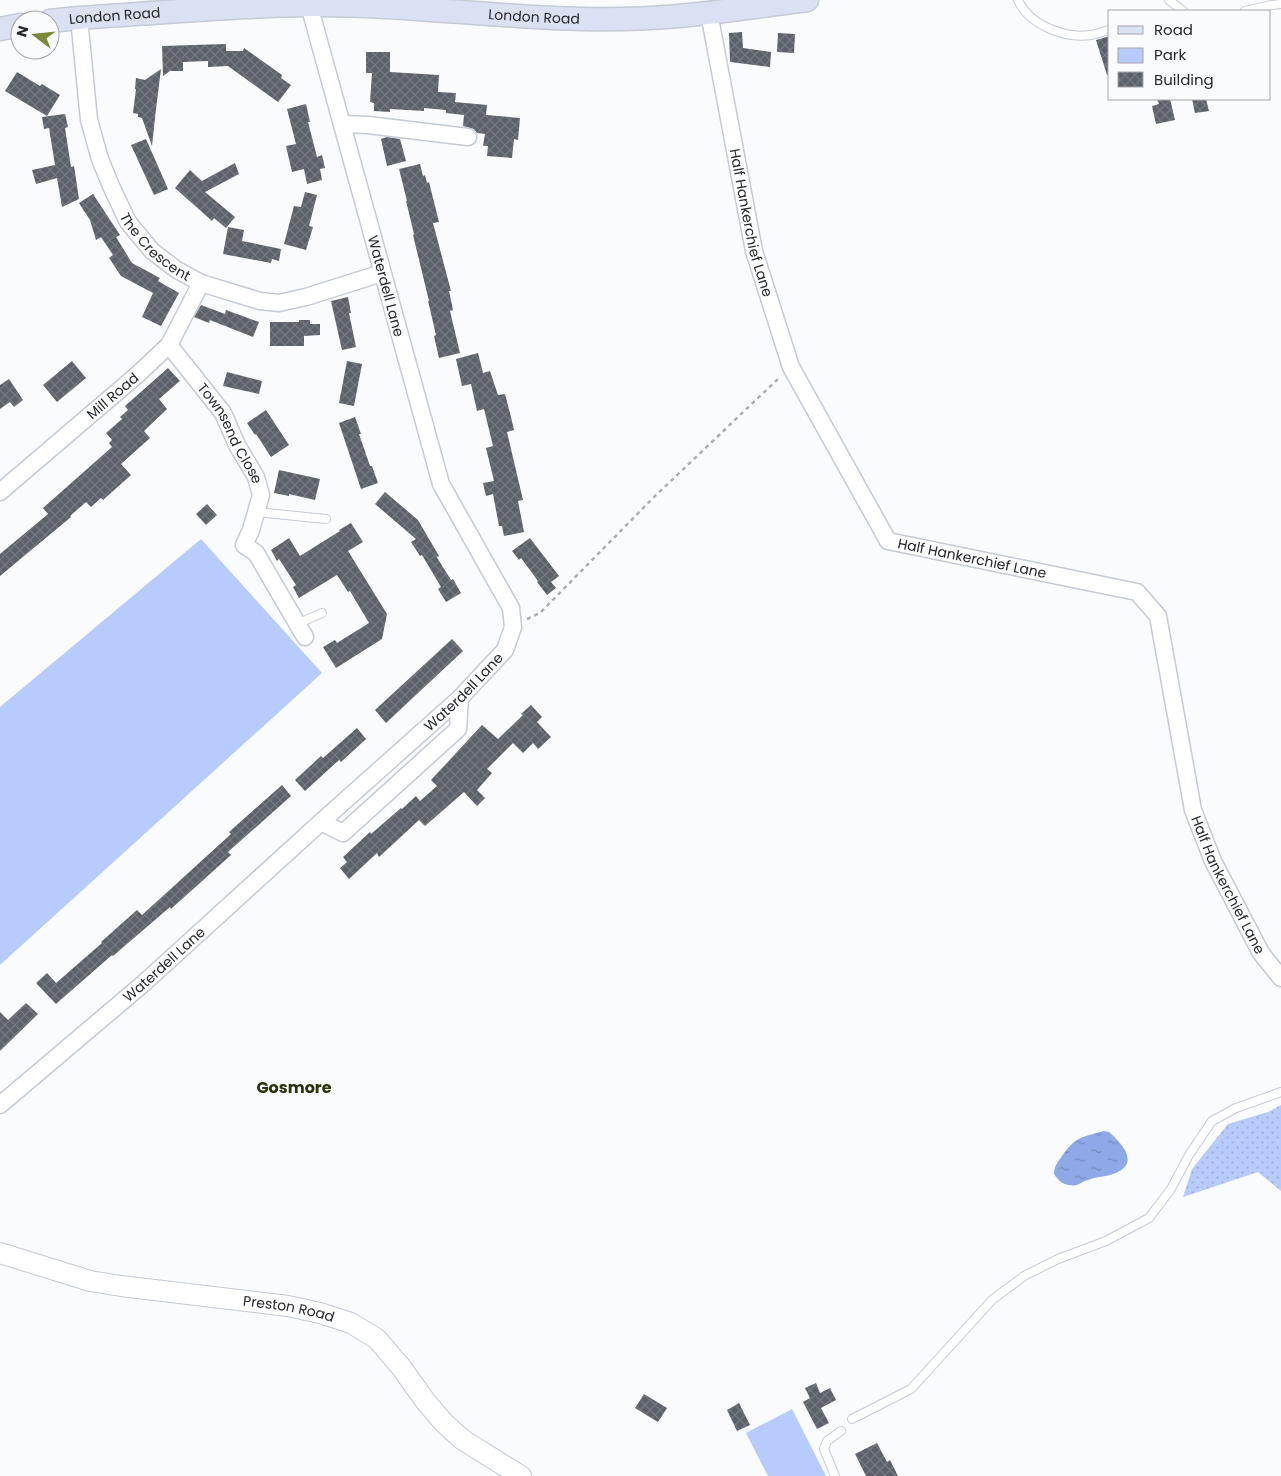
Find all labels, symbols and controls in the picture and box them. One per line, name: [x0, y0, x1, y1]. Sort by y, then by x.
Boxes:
street label: London Road: [68, 2, 161, 29]
street label: London Road: [488, 4, 580, 29]
north arrow: [10, 10, 60, 60]
legend: [1108, 10, 1271, 100]
text: Road: [1154, 19, 1193, 40]
text: N: [11, 24, 34, 39]
text: Park: [1154, 44, 1186, 65]
text: Building: [1154, 69, 1214, 90]
street label: Half Hankerchief Lane: [725, 147, 778, 300]
street label: The Crescent: [115, 209, 194, 286]
street label: Waterdell Lane: [363, 233, 409, 339]
street label: Mill Road: [82, 368, 143, 424]
street label: Townsend Close: [193, 379, 267, 486]
street label: Half Hankerchief Lane: [896, 533, 1049, 583]
street label: Waterdell Lane: [419, 648, 508, 736]
street label: Half Hankerchief Lane: [1186, 813, 1270, 958]
street label: Waterdell Lane: [119, 922, 210, 1007]
district label: Gosmore: [256, 1076, 332, 1099]
street label: Preston Road: [242, 1291, 337, 1327]

